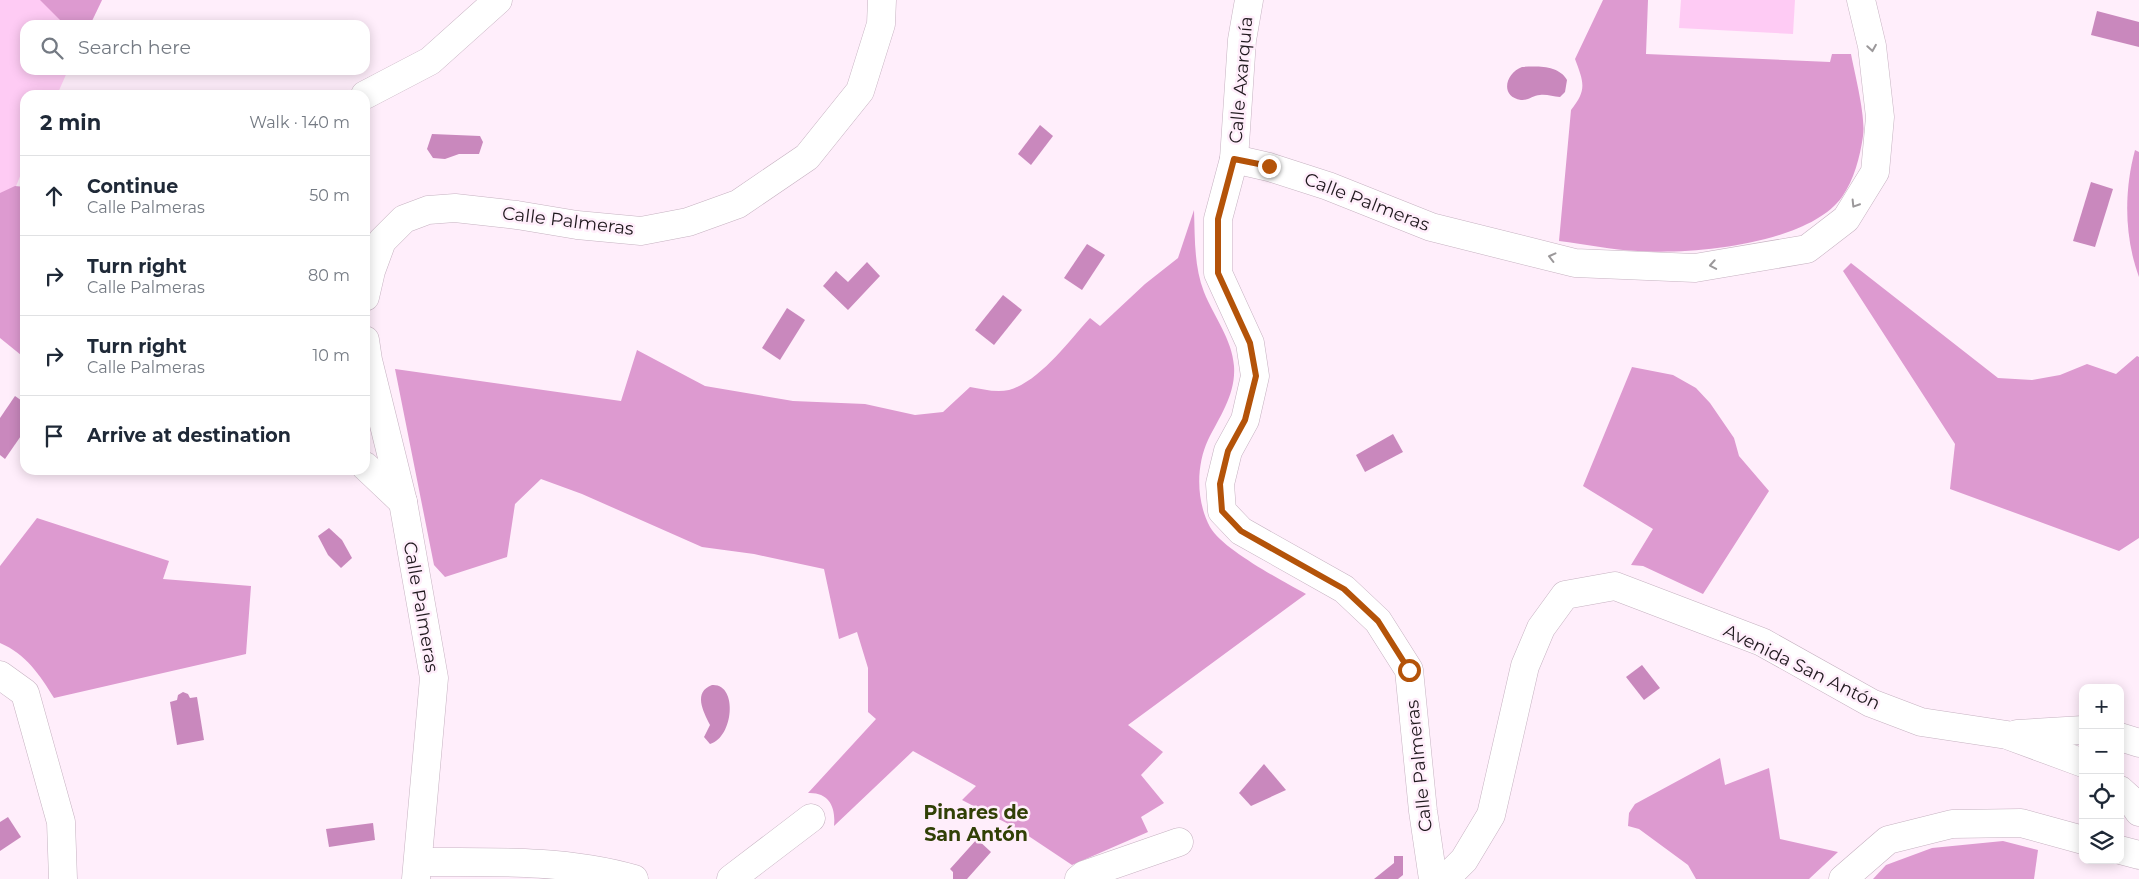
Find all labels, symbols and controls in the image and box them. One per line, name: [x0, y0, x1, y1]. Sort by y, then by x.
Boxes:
street label: Calle Axarquía: [1224, 15, 1258, 145]
search box: [20, 20, 370, 75]
icon: search: [38, 34, 66, 62]
text: Search here: [78, 36, 191, 59]
one-way arrow: [1866, 43, 1876, 52]
text: 2 min: [40, 110, 101, 135]
text: Walk · 140 m: [249, 113, 350, 132]
route end: [1258, 155, 1281, 178]
street label: Calle Palmeras: [1301, 168, 1433, 236]
text: Continue: [87, 175, 178, 198]
icon: ahead: [40, 182, 68, 210]
text: 50 m: [309, 186, 350, 205]
text: Calle Palmeras: [87, 198, 205, 217]
one-way arrow: [1852, 198, 1862, 207]
street label: Calle Palmeras: [501, 202, 635, 240]
one-way arrow: [1547, 252, 1556, 263]
text: Turn right: [87, 255, 187, 278]
one-way arrow: [1709, 260, 1718, 270]
icon: right: [40, 262, 68, 290]
text: 80 m: [308, 266, 350, 285]
text: Calle Palmeras: [87, 278, 205, 297]
text: Turn right: [87, 335, 187, 358]
icon: right: [40, 342, 68, 370]
text: 10 m: [312, 346, 350, 365]
text: Calle Palmeras: [87, 358, 205, 377]
icon: arrive: [40, 422, 68, 450]
text: Arrive at destination: [87, 424, 291, 447]
street label: Calle Palmeras: [399, 540, 443, 674]
street label: Avenida San Antón: [1720, 620, 1884, 714]
route start: [1398, 659, 1421, 682]
map controls: [2079, 684, 2124, 864]
button: +: [2079, 684, 2124, 729]
street label: Calle Palmeras: [1401, 699, 1437, 833]
button: −: [2079, 729, 2124, 774]
button: locate: [2079, 774, 2124, 819]
district label: Pinares de San Antón: [923, 801, 1029, 846]
button: layers: [2079, 819, 2124, 864]

